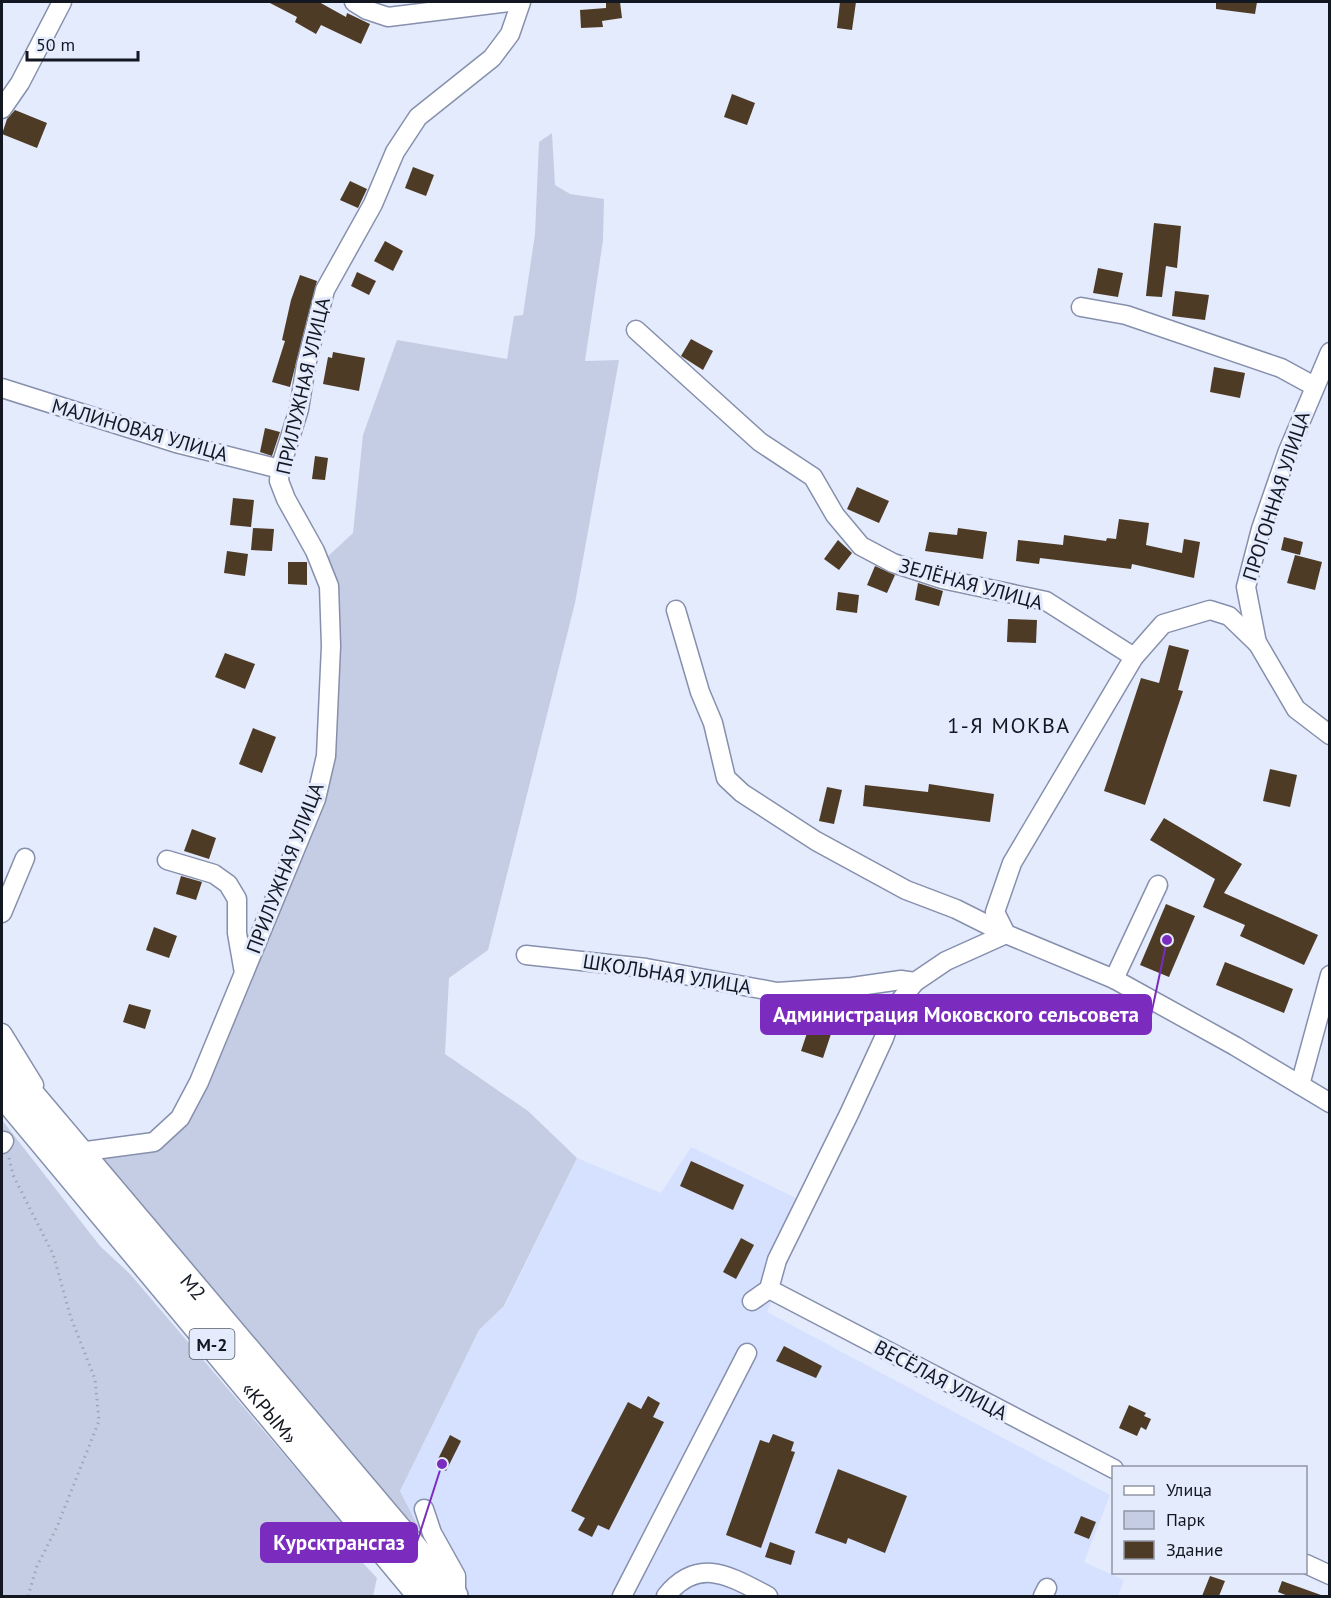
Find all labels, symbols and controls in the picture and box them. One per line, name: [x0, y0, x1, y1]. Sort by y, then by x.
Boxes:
scale bar: [27, 24, 138, 62]
text: 50 m: [36, 33, 75, 56]
street label: ПРИЛУЖНАЯ УЛИЦА: [270, 295, 336, 477]
street label: МАЛИНОВАЯ УЛИЦА: [49, 392, 231, 468]
street label: ПРОГОННАЯ УЛИЦА: [1236, 408, 1316, 584]
street label: ЗЕЛЁНАЯ УЛИЦА: [896, 552, 1046, 616]
district label: 1-Я МОКВА: [947, 711, 1071, 739]
street label: ПРИЛУЖНАЯ УЛИЦА: [240, 779, 330, 957]
street label: ШКОЛЬНАЯ УЛИЦА: [581, 948, 753, 1000]
callout: Администрация Моковского сельсовета: [761, 995, 1151, 1034]
text: Администрация Моковского сельсовета: [773, 1001, 1139, 1028]
street label: М2: [174, 1269, 212, 1306]
road number: М-2: [190, 1329, 234, 1359]
street label: ВЕСЁЛАЯ УЛИЦА: [870, 1334, 1012, 1426]
street label: «КРЫМ»: [236, 1376, 303, 1450]
legend: [1112, 1466, 1307, 1574]
text: Улица: [1166, 1478, 1212, 1501]
text: Парк: [1166, 1508, 1206, 1531]
callout: Курсктрансгаз: [261, 1523, 417, 1562]
text: Курсктрансгаз: [273, 1529, 405, 1556]
text: Здание: [1166, 1538, 1223, 1561]

